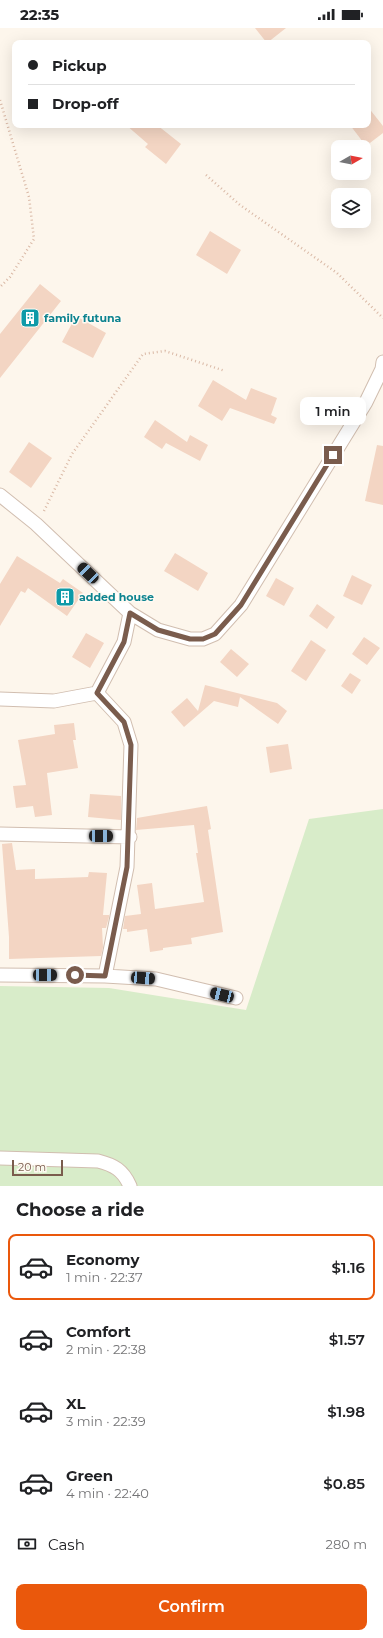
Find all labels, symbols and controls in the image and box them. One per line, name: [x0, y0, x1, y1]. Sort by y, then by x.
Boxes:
text: 22:35: [20, 5, 59, 24]
text: Pickup: [52, 56, 107, 75]
text: Drop-off: [52, 94, 119, 113]
north arrow: [331, 140, 371, 180]
map controls: [331, 140, 371, 228]
button: layers: [331, 188, 371, 228]
building icon: family futuna: [19, 307, 41, 329]
place label: family futuna: [44, 311, 122, 325]
callout: 1 min: [300, 397, 366, 425]
text: 1 min: [316, 403, 350, 419]
route end: [324, 446, 342, 464]
car: [75, 560, 101, 586]
building icon: added house: [54, 586, 76, 608]
place label: added house: [79, 590, 154, 604]
car: [89, 830, 113, 842]
route start: [66, 966, 84, 984]
car: [33, 969, 57, 981]
car: [131, 971, 155, 985]
car: [209, 986, 235, 1004]
scale bar: [12, 1158, 63, 1177]
text: 20 m: [18, 1160, 46, 1174]
text: Choose a ride: [16, 1199, 144, 1221]
icon: car: [18, 1249, 54, 1285]
text: Economy: [66, 1250, 139, 1269]
text: $1.16: [331, 1258, 365, 1277]
text: 1 min · 22:37: [66, 1269, 143, 1285]
icon: car: [18, 1321, 54, 1357]
text: Comfort: [66, 1322, 131, 1341]
text: $1.57: [329, 1330, 365, 1349]
text: 2 min · 22:38: [66, 1341, 146, 1357]
icon: car: [18, 1393, 54, 1429]
text: XL: [66, 1394, 85, 1413]
text: $1.98: [327, 1402, 365, 1421]
text: 3 min · 22:39: [66, 1413, 146, 1429]
icon: car: [18, 1465, 54, 1501]
text: Green: [66, 1466, 113, 1485]
text: $0.85: [323, 1474, 365, 1493]
text: 4 min · 22:40: [66, 1485, 149, 1501]
icon: cash: [16, 1533, 38, 1555]
text: Cash: [48, 1535, 85, 1554]
text: 280 m: [326, 1536, 367, 1552]
button: Confirm: [16, 1584, 367, 1630]

